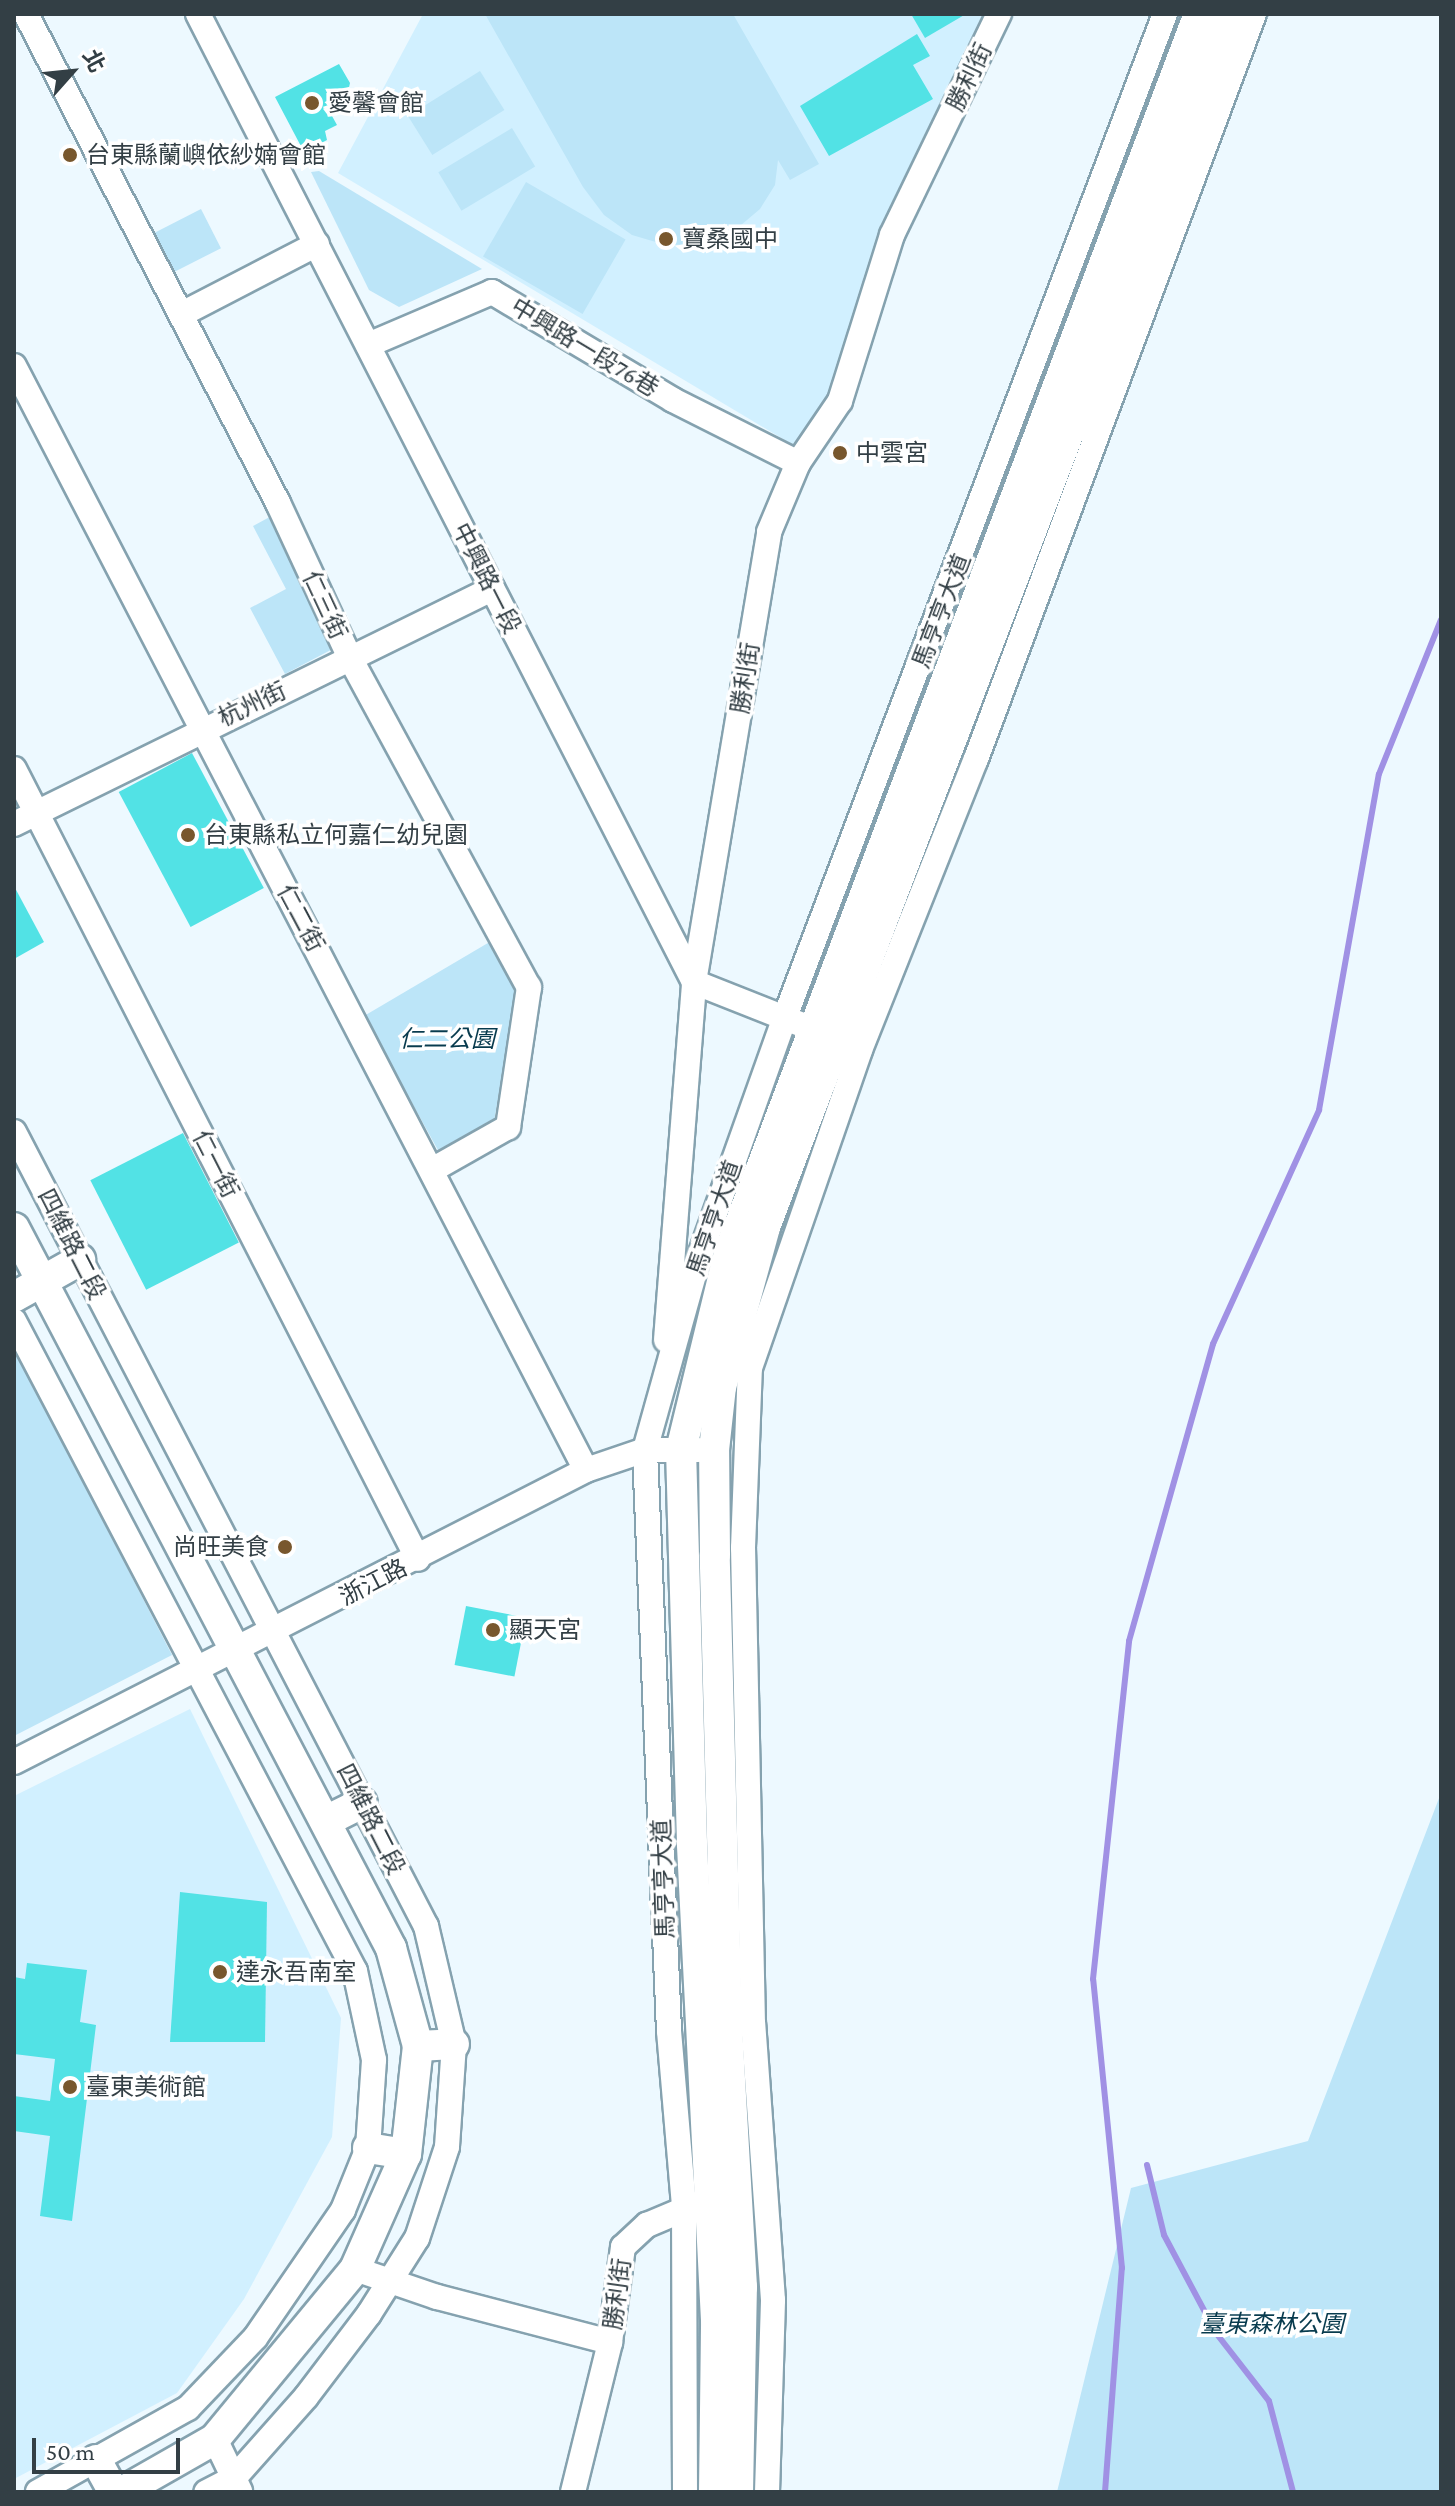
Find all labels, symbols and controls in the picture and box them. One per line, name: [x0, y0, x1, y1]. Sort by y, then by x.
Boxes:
north arrow: [32, 32, 112, 112]
street label: 勝利街: [940, 38, 998, 116]
text: 北: [78, 45, 110, 76]
place label: 愛馨會館: [328, 89, 424, 117]
marker: 愛馨會館: [303, 94, 321, 112]
place label: 台東縣蘭嶼依紗婻會館: [86, 141, 326, 169]
marker: 台東縣蘭嶼依紗婻會館: [61, 146, 79, 164]
place label: 寶桑國中: [682, 225, 778, 253]
marker: 寶桑國中: [657, 230, 675, 248]
street label: 中興路一段76巷: [506, 292, 664, 402]
place label: 中雲宮: [856, 439, 928, 467]
marker: 中雲宮: [831, 444, 849, 462]
street label: 中興路一段: [447, 518, 527, 638]
street label: 馬亨亨大道: [906, 550, 976, 672]
street label: 仁三街: [297, 566, 353, 644]
street label: 勝利街: [725, 640, 765, 716]
street label: 杭州街: [213, 676, 291, 732]
place label: 台東縣私立何嘉仁幼兒園: [204, 821, 468, 849]
marker: 台東縣私立何嘉仁幼兒園: [179, 826, 197, 844]
street label: 仁二街: [271, 879, 331, 957]
park label: 仁二公園: [399, 1025, 495, 1053]
street label: 仁一街: [187, 1125, 245, 1203]
street label: 馬亨亨大道: [681, 1157, 747, 1279]
street label: 四維路二段: [32, 1184, 112, 1304]
place label: 尚旺美食: [173, 1533, 269, 1561]
marker: 尚旺美食: [276, 1538, 294, 1556]
street label: 浙江路: [334, 1553, 412, 1611]
place label: 顯天宮: [509, 1616, 581, 1644]
marker: 顯天宮: [484, 1621, 502, 1639]
street label: 四維路二段: [331, 1759, 411, 1879]
street label: 馬亨亨大道: [647, 1819, 679, 1939]
place label: 達永吾南室: [236, 1958, 356, 1986]
marker: 達永吾南室: [211, 1963, 229, 1981]
place label: 臺東美術館: [86, 2073, 206, 2101]
marker: 臺東美術館: [61, 2078, 79, 2096]
street label: 勝利街: [598, 2256, 636, 2332]
park label: 臺東森林公園: [1200, 2310, 1344, 2338]
scale bar: [36, 2422, 184, 2472]
text: 50 m: [46, 2438, 95, 2465]

